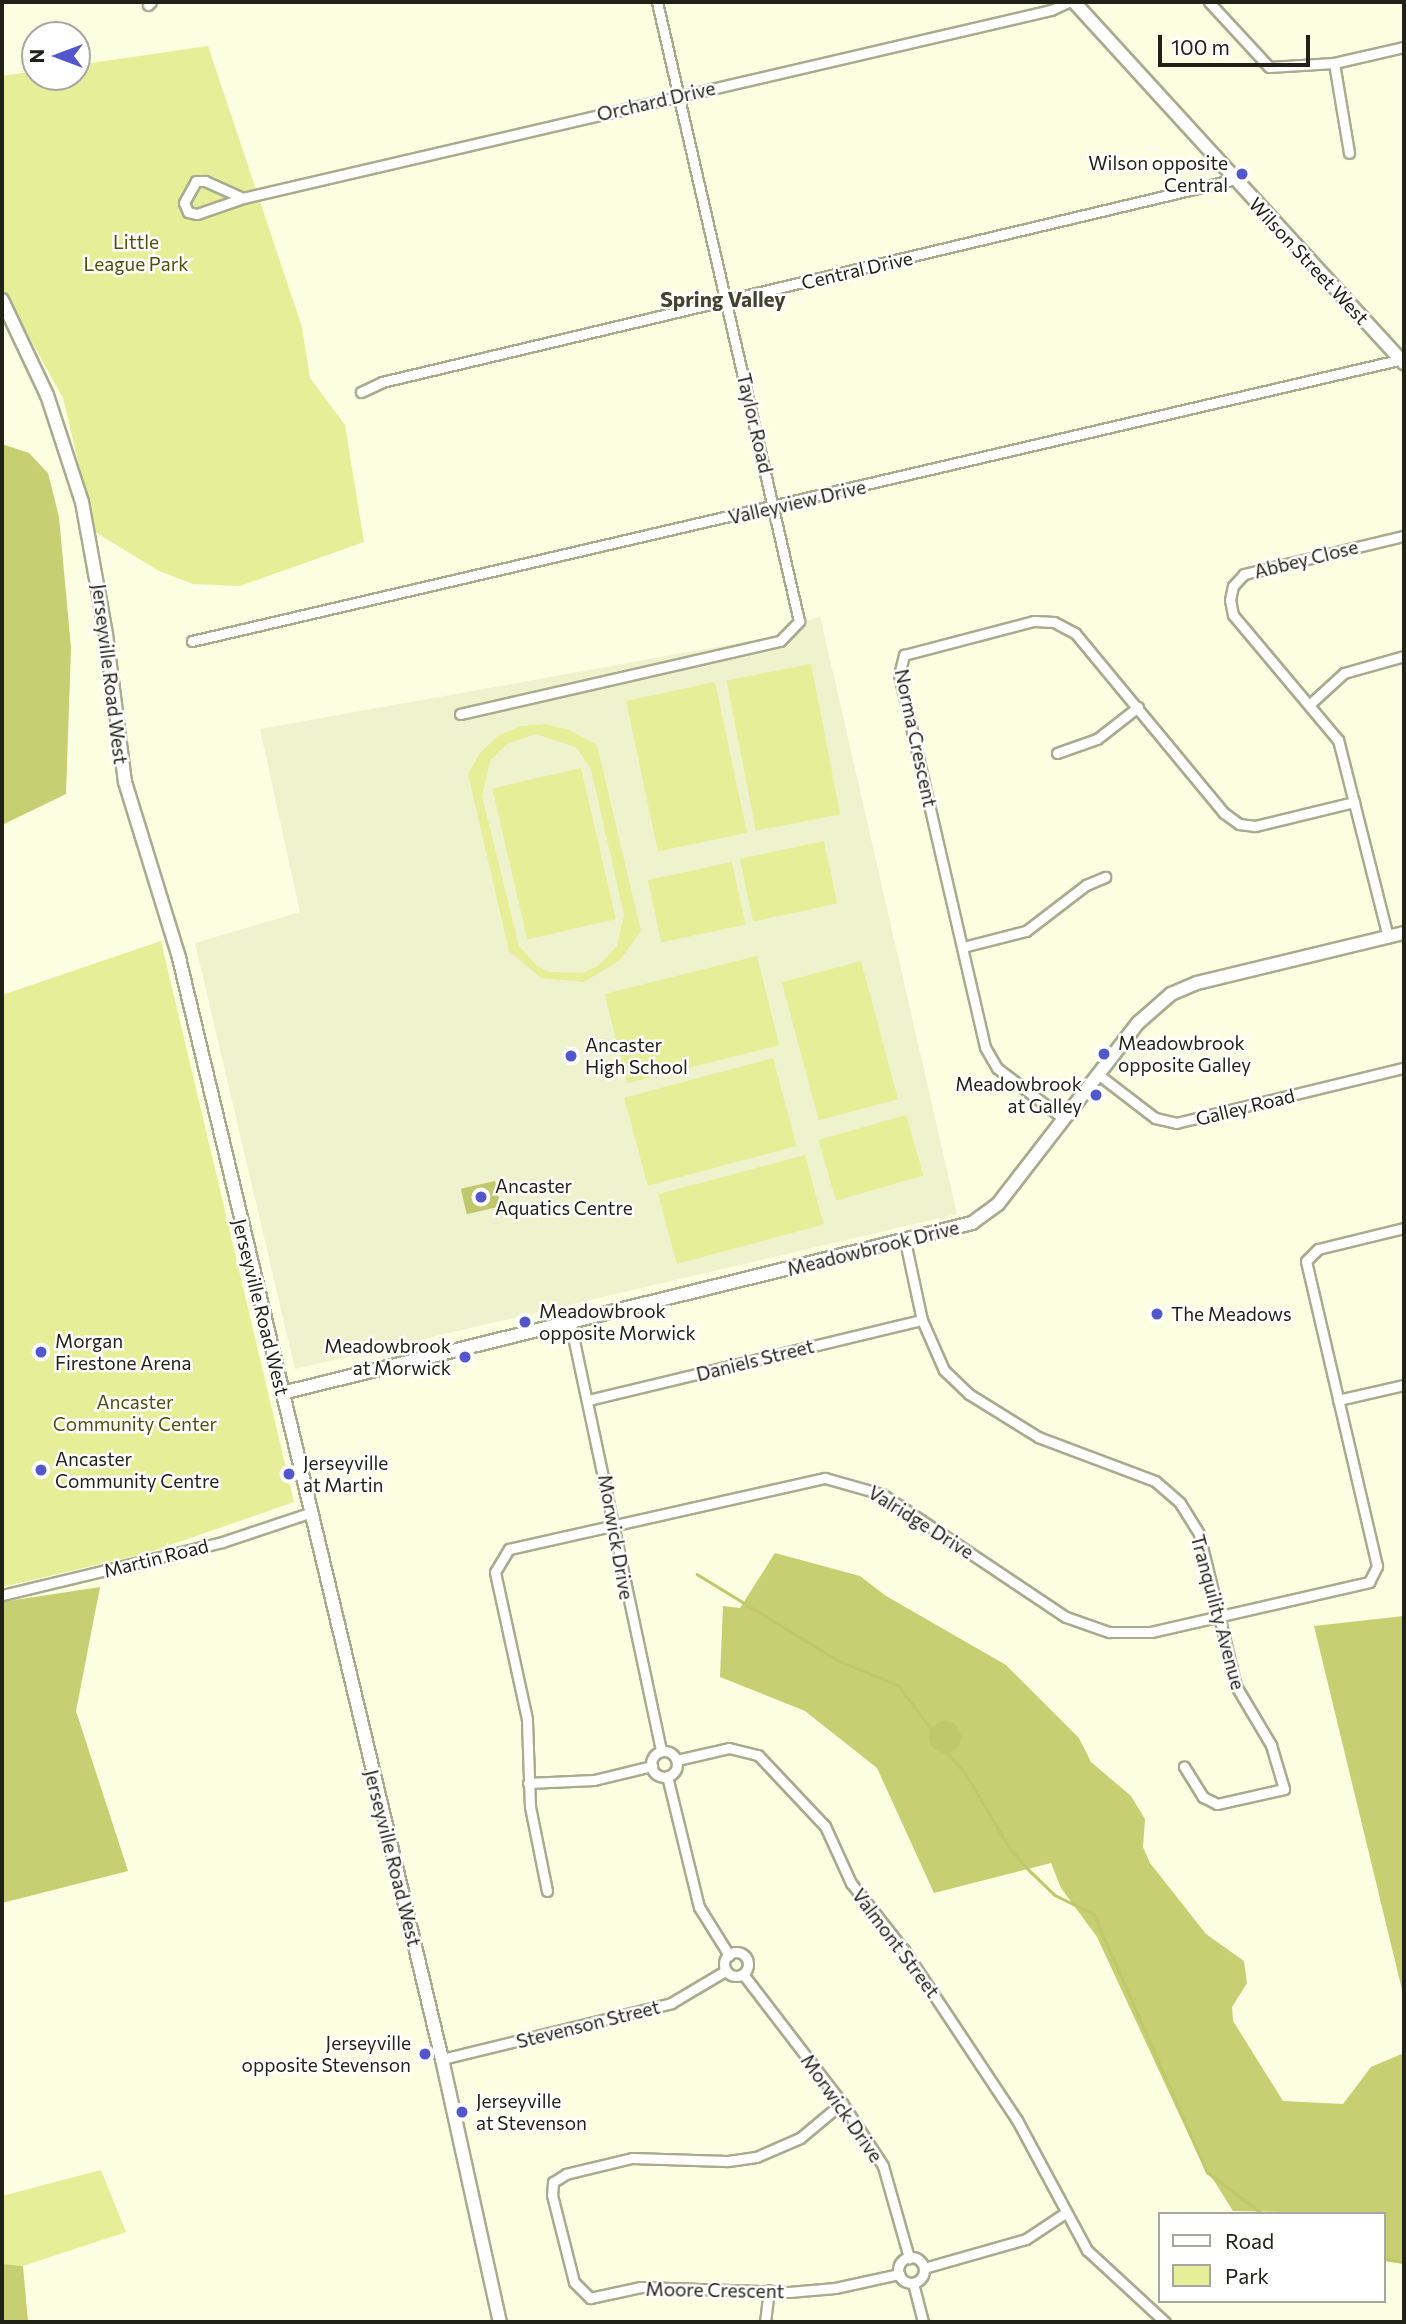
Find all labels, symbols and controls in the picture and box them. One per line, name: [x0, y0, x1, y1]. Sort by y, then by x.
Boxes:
north arrow: [21, 21, 91, 91]
scale bar: [1161, 21, 1313, 65]
text: 100 m: [1171, 34, 1230, 59]
text: N: [25, 49, 48, 63]
street label: Orchard Drive: [595, 76, 717, 126]
place label: Wilson opposite Central: [1088, 152, 1228, 196]
marker: Wilson opposite Central: [1234, 166, 1250, 182]
street label: Wilson Street West: [1244, 193, 1374, 329]
park label: Little League Park: [83, 231, 189, 275]
street label: Central Drive: [799, 246, 915, 294]
district label: Spring Valley: [660, 286, 786, 312]
street label: Taylor Road: [732, 371, 778, 475]
street label: Valleyview Drive: [726, 475, 868, 529]
street label: Abbey Close: [1252, 535, 1360, 583]
street label: Jerseyville Road West: [88, 583, 132, 765]
street label: Norma Crescent: [890, 667, 942, 809]
place label: Meadowbrook opposite Galley: [1118, 1032, 1251, 1076]
place label: Ancaster High School: [585, 1034, 688, 1078]
marker: Meadowbrook opposite Galley: [1096, 1046, 1112, 1062]
marker: Ancaster High School: [563, 1048, 579, 1064]
place label: Meadowbrook at Galley: [955, 1073, 1082, 1117]
street label: Galley Road: [1193, 1084, 1297, 1130]
marker: Meadowbrook at Galley: [1088, 1087, 1104, 1103]
place label: Ancaster Aquatics Centre: [495, 1175, 633, 1219]
marker: Ancaster Aquatics Centre: [473, 1189, 489, 1205]
street label: Jerseyville Road West: [228, 1216, 294, 1398]
street label: Meadowbrook Drive: [785, 1216, 961, 1280]
place label: Meadowbrook opposite Morwick: [539, 1300, 696, 1344]
place label: The Meadows: [1171, 1303, 1292, 1325]
marker: The Meadows: [1149, 1306, 1165, 1322]
marker: Meadowbrook opposite Morwick: [517, 1314, 533, 1330]
place label: Morgan Firestone Arena: [55, 1330, 191, 1374]
street label: Daniels Street: [694, 1334, 816, 1386]
place label: Meadowbrook at Morwick: [324, 1335, 451, 1379]
marker: Morgan Firestone Arena: [33, 1344, 49, 1360]
marker: Meadowbrook at Morwick: [457, 1349, 473, 1365]
park label: Ancaster Community Center: [53, 1391, 217, 1435]
place label: Ancaster Community Centre: [55, 1448, 219, 1492]
place label: Jerseyville at Martin: [303, 1452, 388, 1496]
marker: Ancaster Community Centre: [33, 1462, 49, 1478]
marker: Jerseyville at Martin: [281, 1466, 297, 1482]
street label: Morwick Drive: [594, 1473, 638, 1601]
street label: Valridge Drive: [864, 1481, 978, 1563]
street label: Tranquility Avenue: [1186, 1532, 1250, 1692]
street label: Martin Road: [101, 1534, 211, 1582]
street label: Jerseyville Road West: [360, 1767, 426, 1949]
street label: Valmont Street: [848, 1884, 944, 2002]
street label: Stevenson Street: [514, 1995, 662, 2053]
place label: Jerseyville opposite Stevenson: [242, 2032, 411, 2076]
marker: Jerseyville opposite Stevenson: [417, 2046, 433, 2062]
street label: Morwick Drive: [796, 2050, 888, 2166]
place label: Jerseyville at Stevenson: [476, 2090, 587, 2134]
marker: Jerseyville at Stevenson: [454, 2104, 470, 2120]
legend: [1158, 2212, 1385, 2303]
text: Road: [1225, 2228, 1274, 2253]
text: Park: [1225, 2263, 1269, 2288]
street label: Moore Crescent: [645, 2277, 785, 2303]

